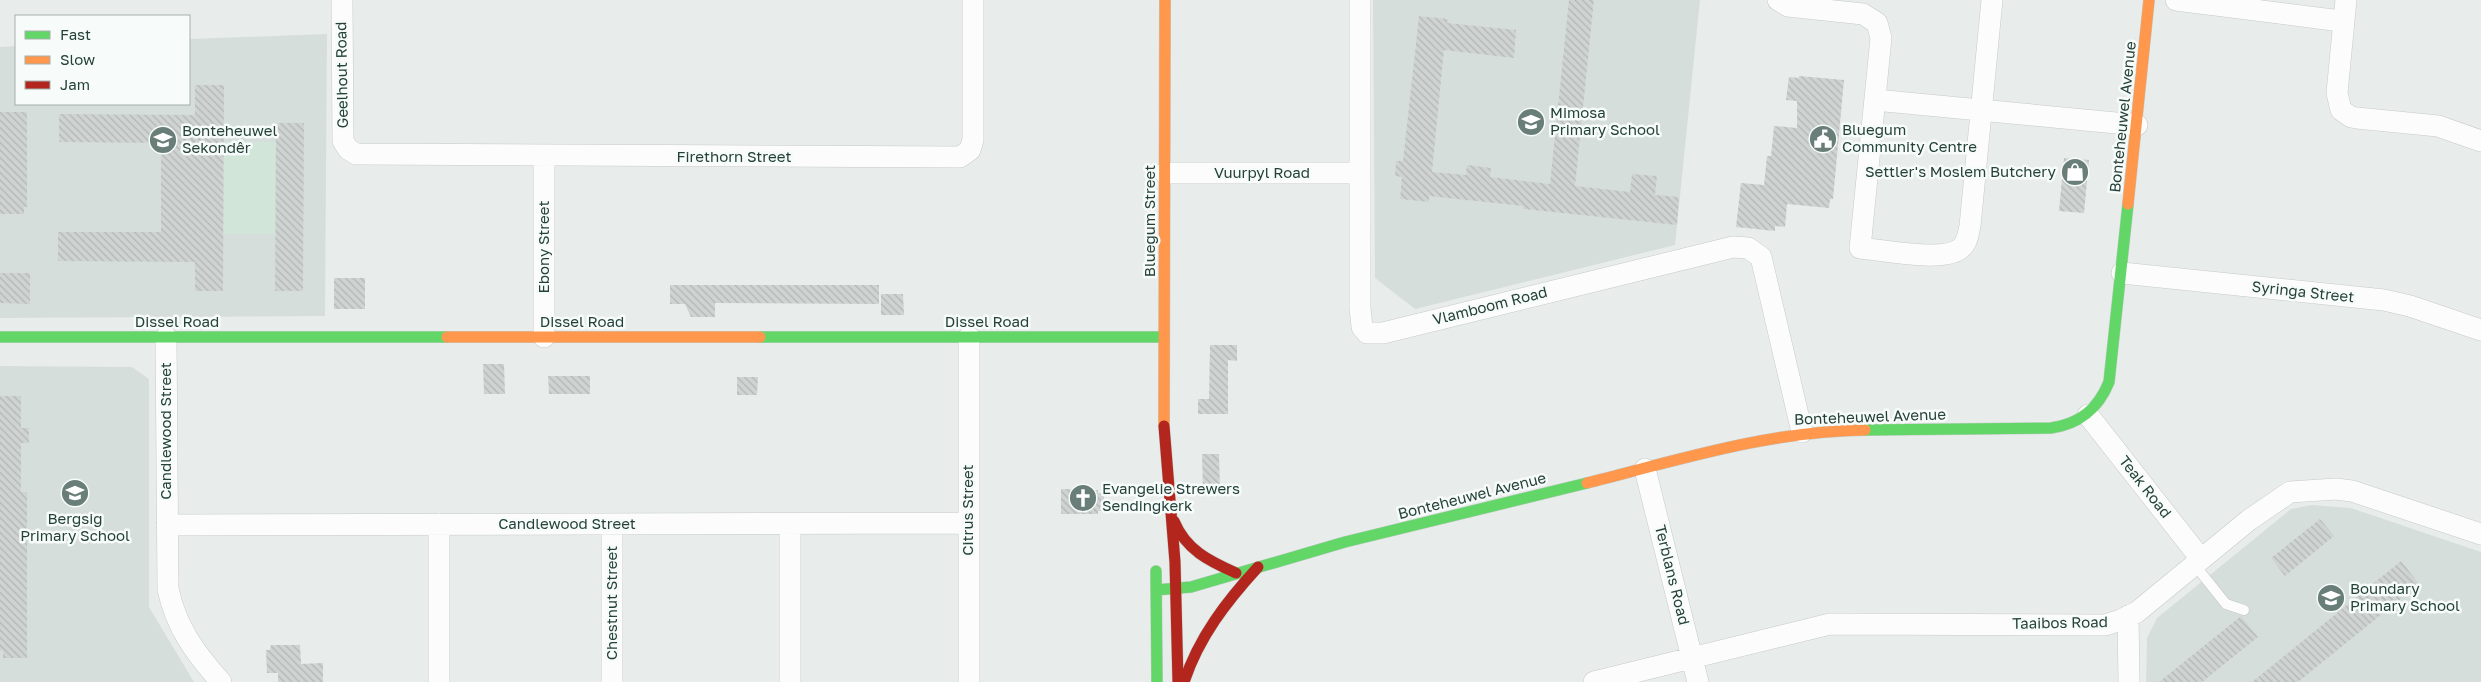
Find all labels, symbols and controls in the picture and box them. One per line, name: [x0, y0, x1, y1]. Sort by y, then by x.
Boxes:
legend: [15, 15, 190, 105]
street label: Geelhout Road: [331, 22, 351, 128]
text: Fast: [60, 25, 91, 43]
street label: Bonteheuwel Avenue: [2105, 40, 2139, 193]
text: Slow: [60, 50, 95, 68]
text: Jam: [60, 75, 90, 93]
place label: Mimosa Primary School: [1550, 103, 1660, 138]
school or university icon: Mimosa Primary School: [1516, 107, 1546, 137]
place label: Bluegum Community Centre: [1842, 120, 1977, 155]
place label: Bonteheuwel Sekondêr: [182, 121, 278, 156]
public building icon: Bluegum Community Centre: [1808, 124, 1838, 154]
school or university icon: Bonteheuwel Sekondêr: [148, 125, 178, 155]
street label: Firethorn Street: [677, 147, 791, 165]
shop icon: Settler's Moslem Butchery: [2060, 157, 2090, 187]
place label: Settler's Moslem Butchery: [1865, 162, 2057, 180]
street label: Vuurpyl Road: [1214, 163, 1310, 181]
street label: Bluegum Street: [1140, 165, 1158, 277]
street label: Ebony Street: [534, 201, 552, 293]
street label: Syringa Street: [2251, 277, 2355, 305]
street label: Vlamboom Road: [1431, 282, 1549, 328]
street label: Dissel Road: [135, 312, 219, 330]
street label: Dissel Road: [540, 312, 624, 330]
street label: Dissel Road: [945, 312, 1029, 330]
street label: Candlewood Street: [156, 362, 174, 500]
street label: Bonteheuwel Avenue: [1794, 404, 1947, 428]
street label: Teak Road: [2116, 452, 2176, 521]
street label: Citrus Street: [958, 464, 976, 556]
street label: Bonteheuwel Avenue: [1396, 468, 1548, 522]
school or university icon: Bergsig Primary School: [60, 478, 90, 508]
place label: Evangelie Strewers Sendingkerk: [1102, 479, 1240, 514]
church icon: Evangelie Strewers Sendingkerk: [1068, 483, 1098, 513]
place label: Bergsig Primary School: [20, 509, 130, 544]
street label: Candlewood Street: [498, 514, 636, 532]
street label: Terblans Road: [1652, 523, 1694, 627]
street label: Chestnut Street: [602, 546, 620, 660]
place label: Boundary Primary School: [2350, 579, 2460, 614]
school or university icon: Boundary Primary School: [2316, 583, 2346, 613]
street label: Taaibos Road: [2012, 612, 2108, 632]

